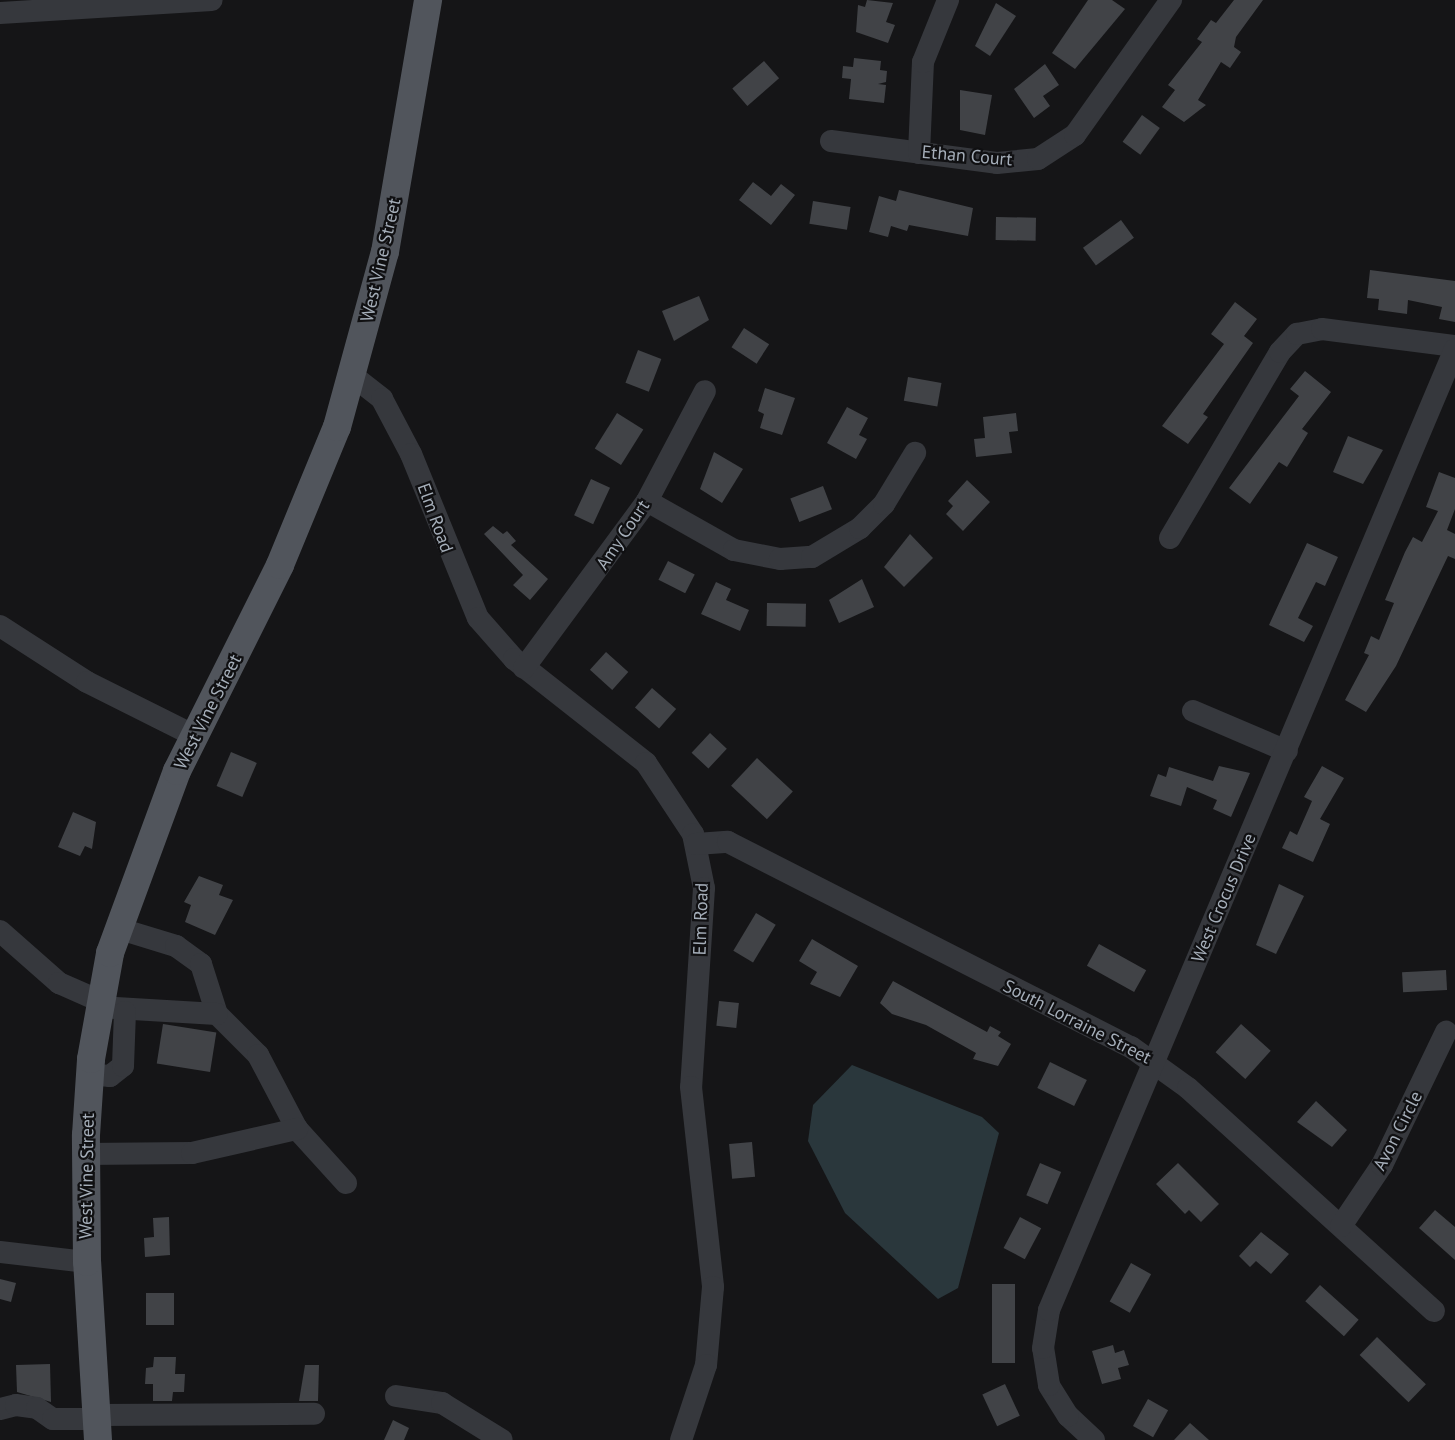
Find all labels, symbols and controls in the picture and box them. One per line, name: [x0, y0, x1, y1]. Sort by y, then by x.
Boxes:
street label: Ethan Court: [921, 141, 1013, 171]
street label: West Vine Street: [356, 196, 406, 324]
street label: Elm Road: [412, 480, 458, 556]
street label: Amy Court: [592, 496, 654, 574]
street label: West Vine Street: [170, 651, 246, 773]
street label: West Crocus Drive: [1187, 830, 1261, 966]
street label: Elm Road: [689, 882, 713, 956]
street label: South Lorraine Street: [999, 975, 1155, 1069]
street label: Avon Circle: [1369, 1088, 1427, 1174]
street label: West Vine Street: [75, 1113, 99, 1239]

